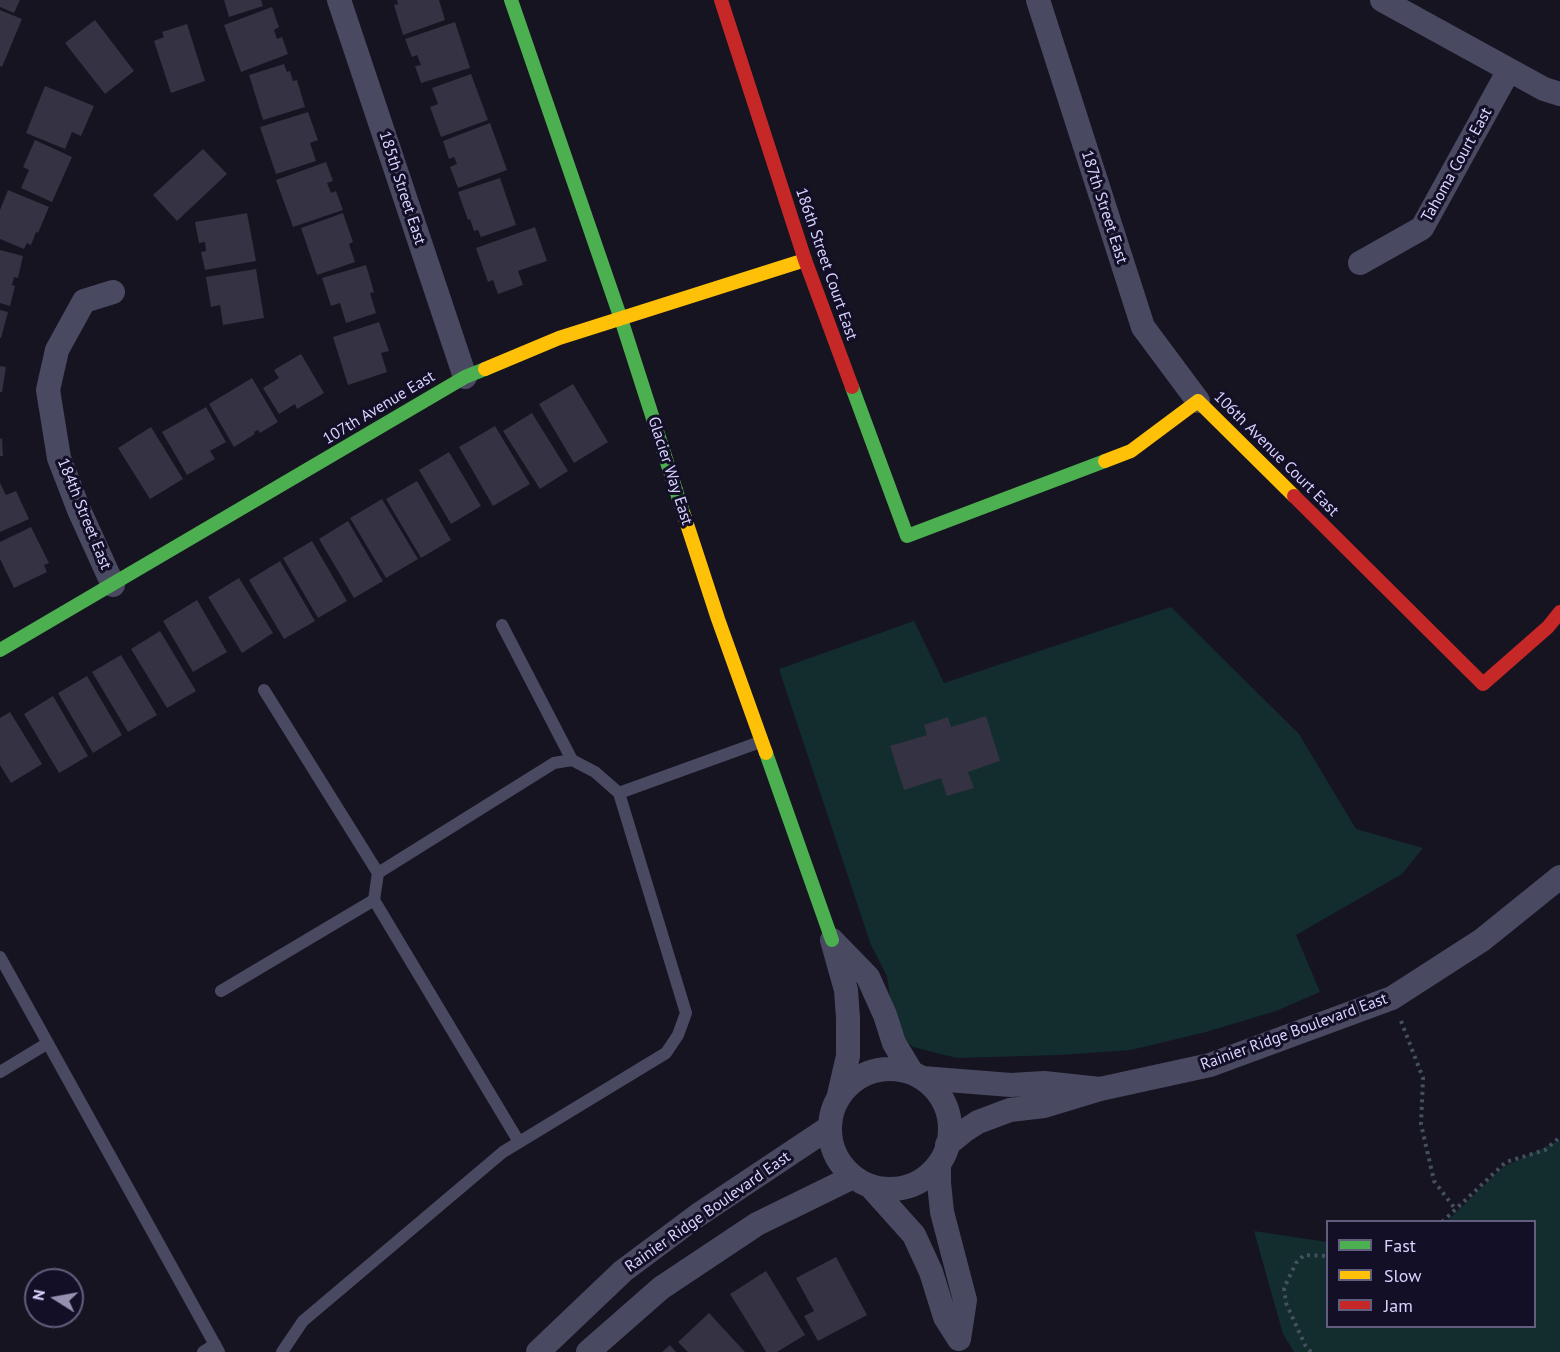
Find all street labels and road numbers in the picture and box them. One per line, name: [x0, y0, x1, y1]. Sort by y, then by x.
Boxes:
street label: Tahoma Court East: [1418, 104, 1496, 226]
street label: 185th Street East: [375, 129, 429, 247]
street label: 187th Street East: [1077, 148, 1131, 266]
street label: 186th Street Court East: [791, 185, 861, 343]
street label: 107th Avenue East: [320, 367, 438, 449]
street label: 106th Avenue Court East: [1209, 387, 1343, 521]
street label: Glacier Way East: [643, 414, 697, 528]
street label: 184th Street East: [53, 456, 115, 572]
street label: Rainier Ridge Boulevard East: [1198, 989, 1390, 1075]
street label: Rainier Ridge Boulevard East: [622, 1147, 794, 1277]

